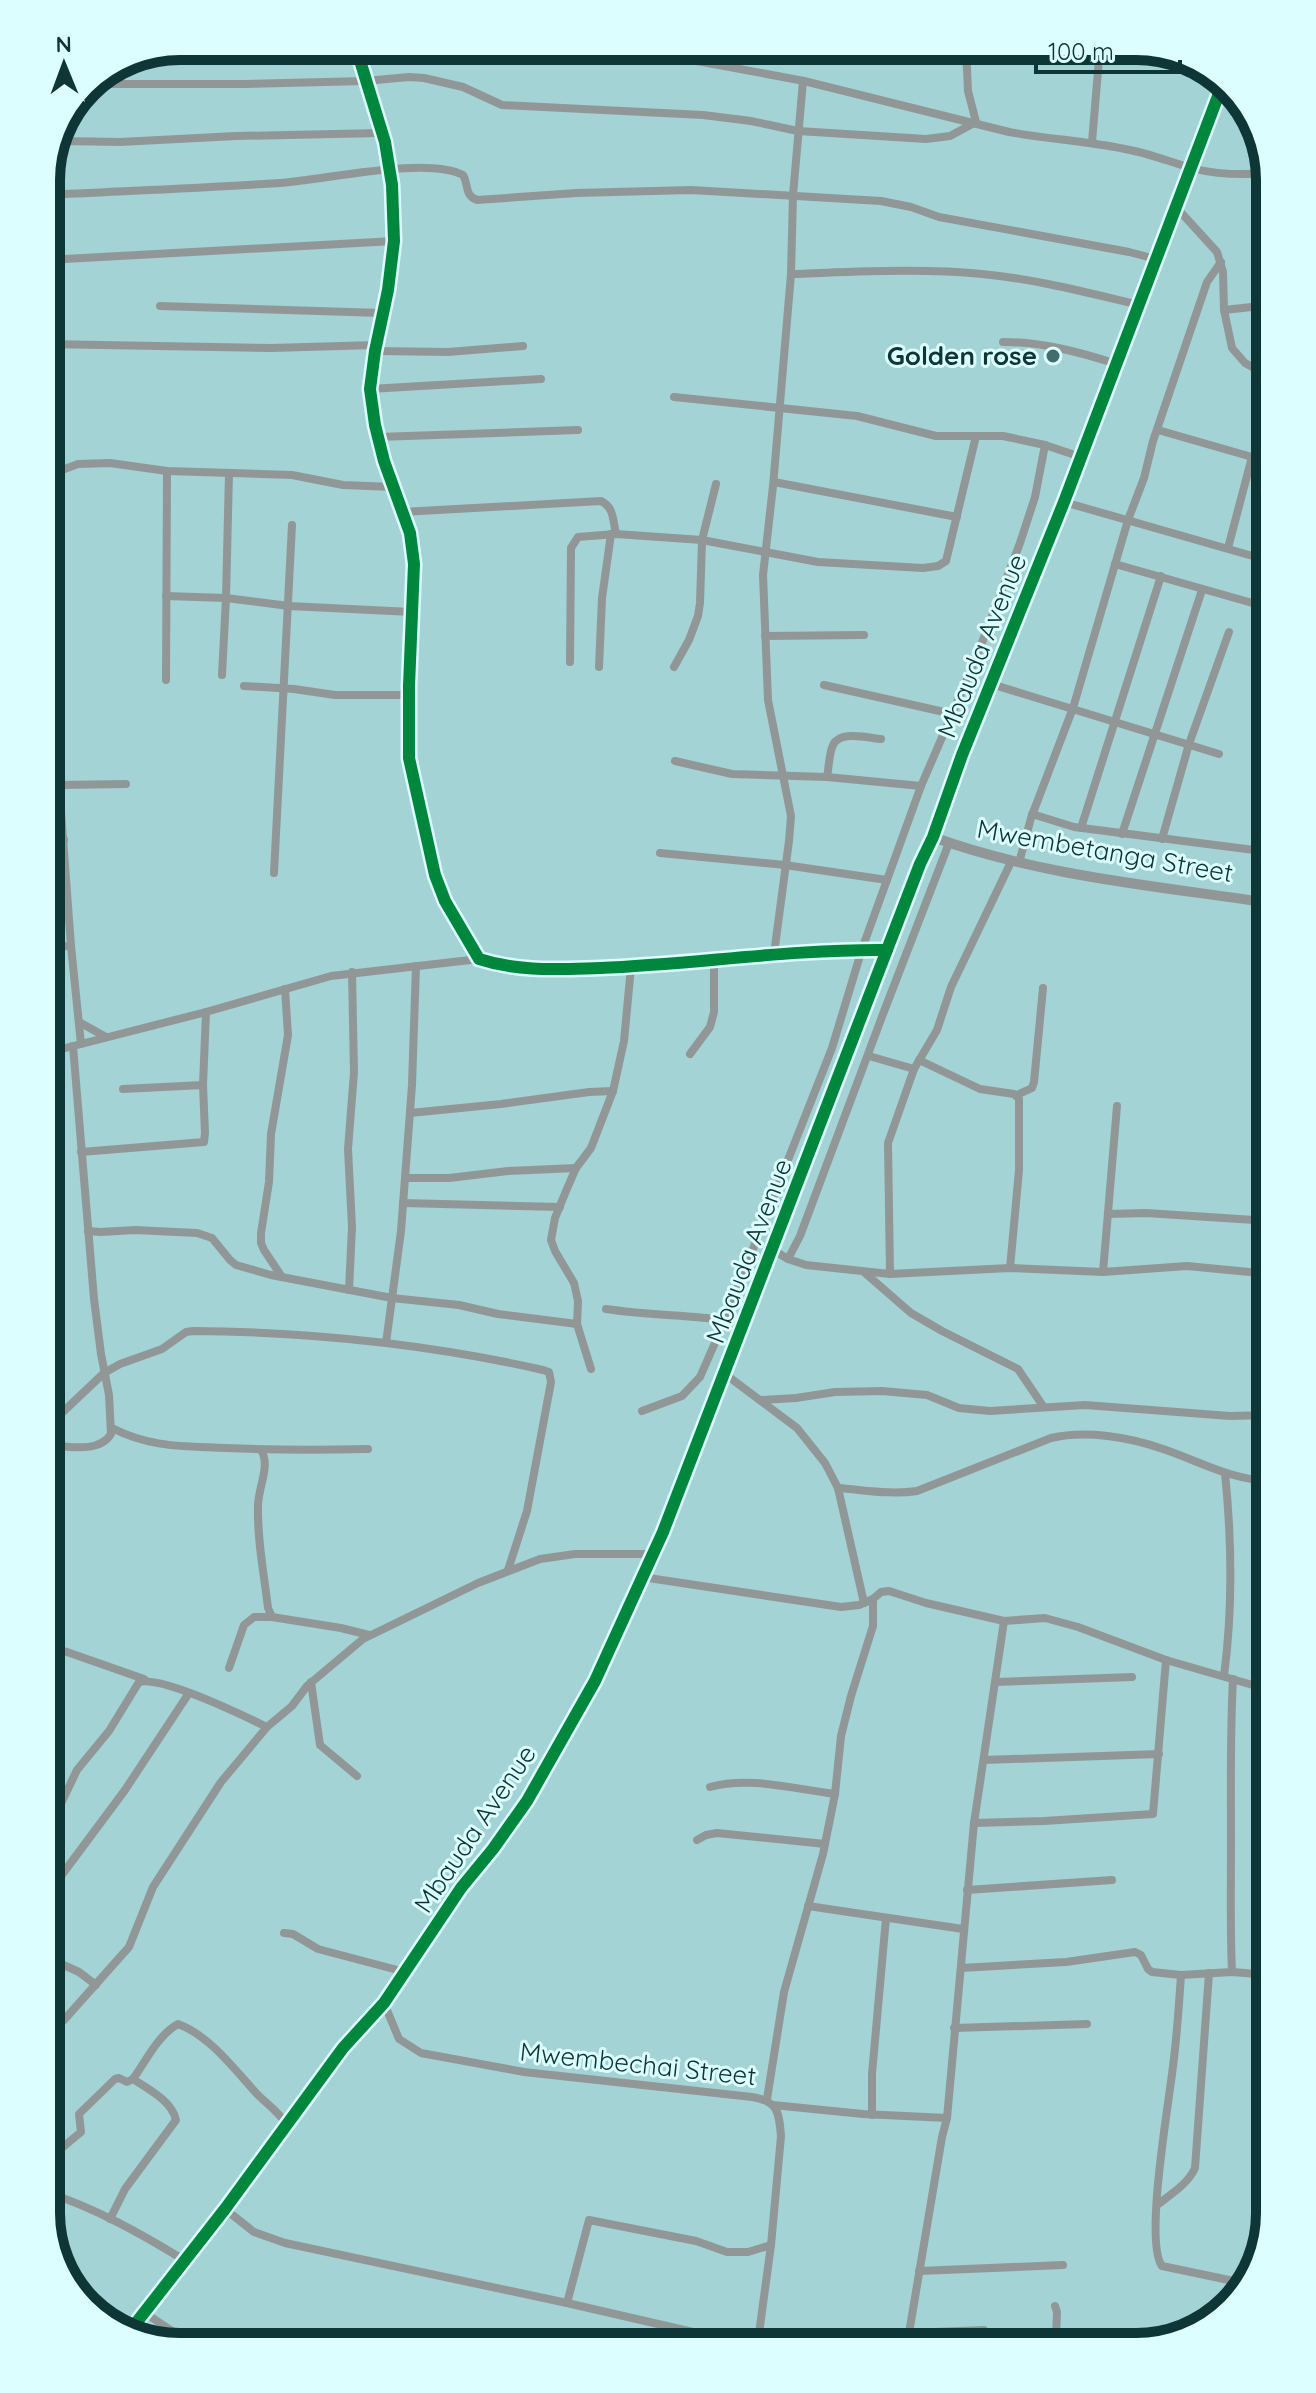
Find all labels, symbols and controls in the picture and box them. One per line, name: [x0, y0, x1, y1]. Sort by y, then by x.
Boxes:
north arrow: [24, 24, 104, 104]
scale bar: [1036, 24, 1180, 74]
text: N: [55, 30, 72, 58]
text: 100 m: [1048, 36, 1114, 66]
place label: Golden rose: [887, 339, 1037, 372]
marker: Golden rose: [1044, 347, 1062, 365]
street label: Mbauda Avenue: [930, 549, 1033, 742]
street label: Mwembetanga Street: [974, 812, 1236, 889]
street label: Mbauda Avenue: [698, 1154, 799, 1348]
street label: Mbauda Avenue: [406, 1739, 543, 1919]
street label: Mwembechai Street: [518, 2035, 758, 2092]

